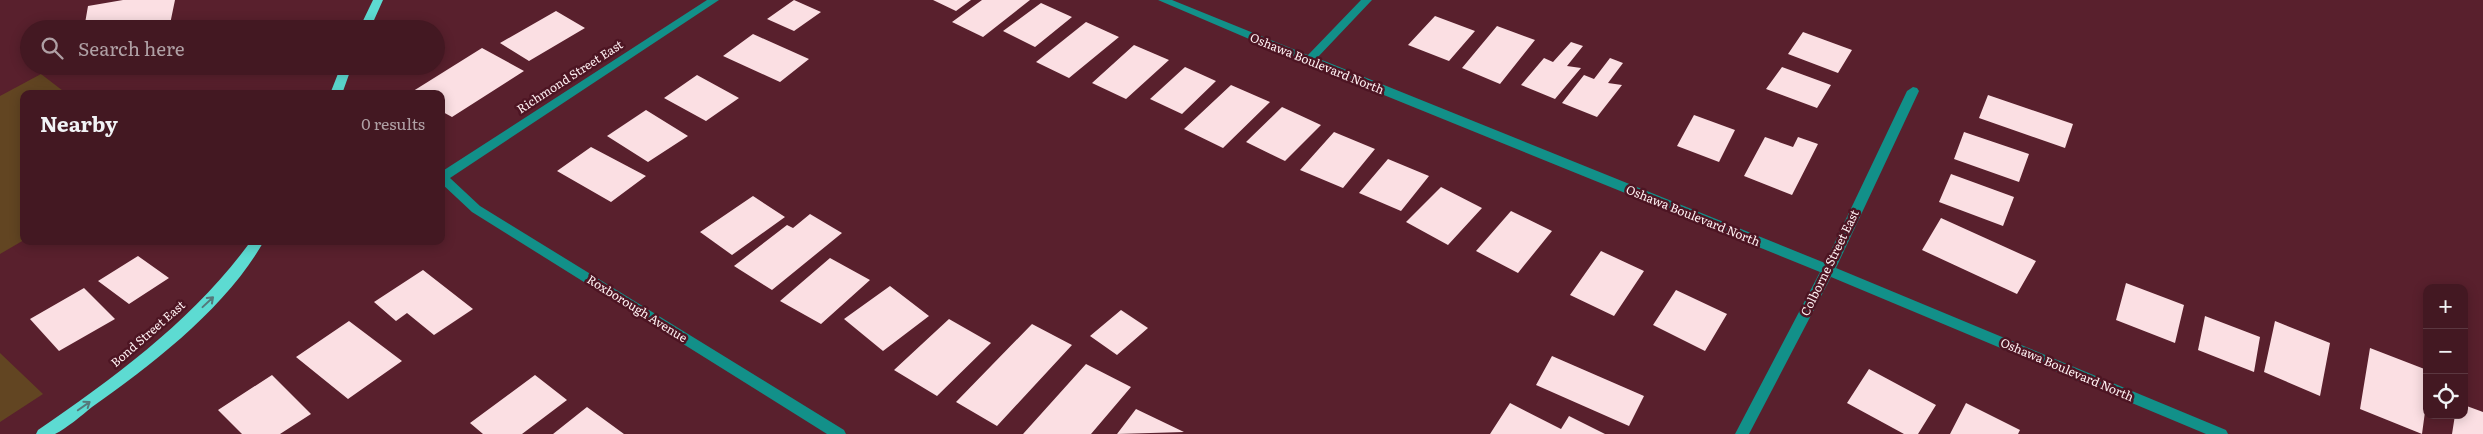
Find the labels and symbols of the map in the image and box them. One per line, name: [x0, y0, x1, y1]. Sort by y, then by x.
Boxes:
street label: Oshawa Boulevard North: [1248, 28, 1387, 98]
street label: Richmond Street East: [513, 35, 626, 117]
street label: Oshawa Boulevard North: [1624, 180, 1763, 250]
street label: Colborne Street East: [1795, 206, 1863, 319]
street label: Roxborough Avenue: [584, 270, 691, 346]
street label: Bond Street East: [106, 296, 189, 371]
one-way arrow: [201, 296, 214, 308]
street label: Oshawa Boulevard North: [1998, 333, 2137, 405]
one-way arrow: [76, 401, 90, 411]

